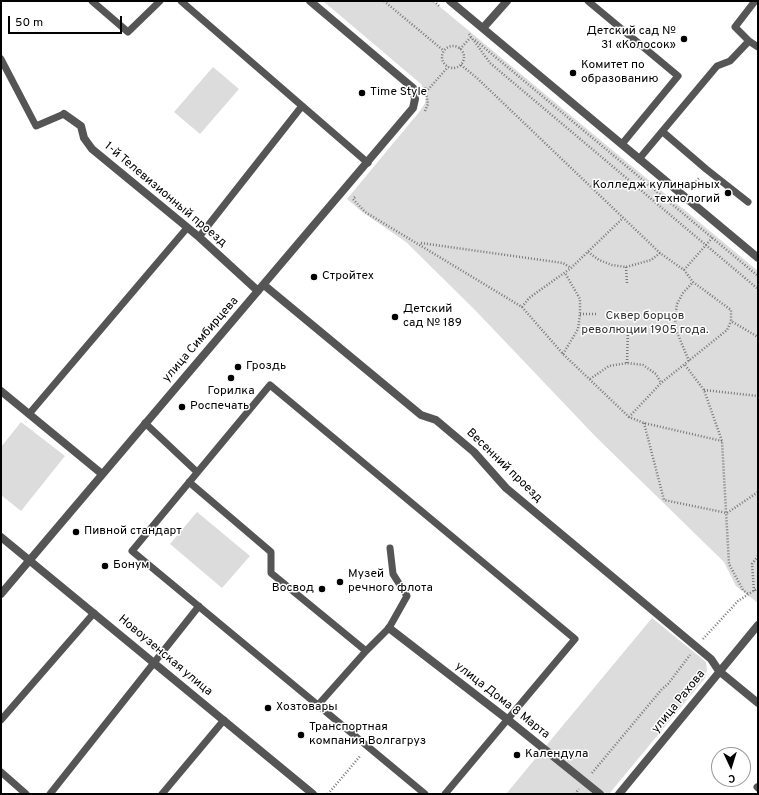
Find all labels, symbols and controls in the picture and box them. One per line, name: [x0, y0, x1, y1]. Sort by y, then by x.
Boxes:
scale bar: [10, 8, 124, 34]
text: 50 m: [15, 15, 43, 31]
place label: Детский сад № 31 «Колосок»: [586, 25, 676, 53]
marker: Детский сад № 31 «Колосок»: [679, 34, 689, 44]
place label: Комитет по образованию: [581, 59, 658, 87]
marker: Комитет по образованию: [568, 68, 578, 78]
place label: Time Style: [370, 86, 427, 100]
marker: Time Style: [357, 88, 367, 98]
street label: 1-й Телевизионный проезд: [101, 140, 229, 250]
place label: Колледж кулинарных технологий: [592, 179, 720, 207]
marker: Колледж кулинарных технологий: [723, 188, 733, 198]
place label: Стройтех: [322, 270, 374, 284]
marker: Стройтех: [309, 272, 319, 282]
street label: улица Симбирцева: [160, 294, 242, 386]
place label: Детский сад № 189: [403, 303, 462, 331]
park label: Сквер борцов революции 1905 года.: [581, 310, 709, 338]
marker: Детский сад № 189: [390, 312, 400, 322]
place label: Гроздь: [246, 360, 286, 374]
marker: Гроздь: [233, 362, 243, 372]
marker: Горилка: [226, 373, 236, 383]
place label: Горилка: [207, 385, 255, 399]
place label: Роспечать: [190, 400, 249, 414]
marker: Роспечать: [177, 402, 187, 412]
street label: Весенний проезд: [463, 426, 545, 506]
place label: Пивной стандарт: [84, 525, 182, 539]
marker: Пивной стандарт: [71, 527, 81, 537]
place label: Бонум: [113, 559, 149, 573]
marker: Бонум: [100, 561, 110, 571]
place label: Музей речного флота: [348, 568, 433, 596]
marker: Музей речного флота: [335, 577, 345, 587]
place label: Восвод: [272, 582, 314, 596]
marker: Восвод: [317, 584, 327, 594]
street label: Новоузенская улица: [115, 612, 215, 700]
street label: улица Дома 8 Марта: [452, 660, 552, 742]
street label: улица Рахова: [649, 668, 709, 736]
place label: Хозтовары: [276, 701, 338, 715]
marker: Хозтовары: [263, 703, 273, 713]
place label: Транспортная компания Волгагруз: [309, 721, 426, 749]
marker: Транспортная компания Волгагруз: [296, 730, 306, 740]
north arrow: [711, 747, 751, 787]
place label: Календула: [525, 748, 588, 762]
marker: Календула: [512, 750, 522, 760]
text: С: [728, 771, 736, 785]

